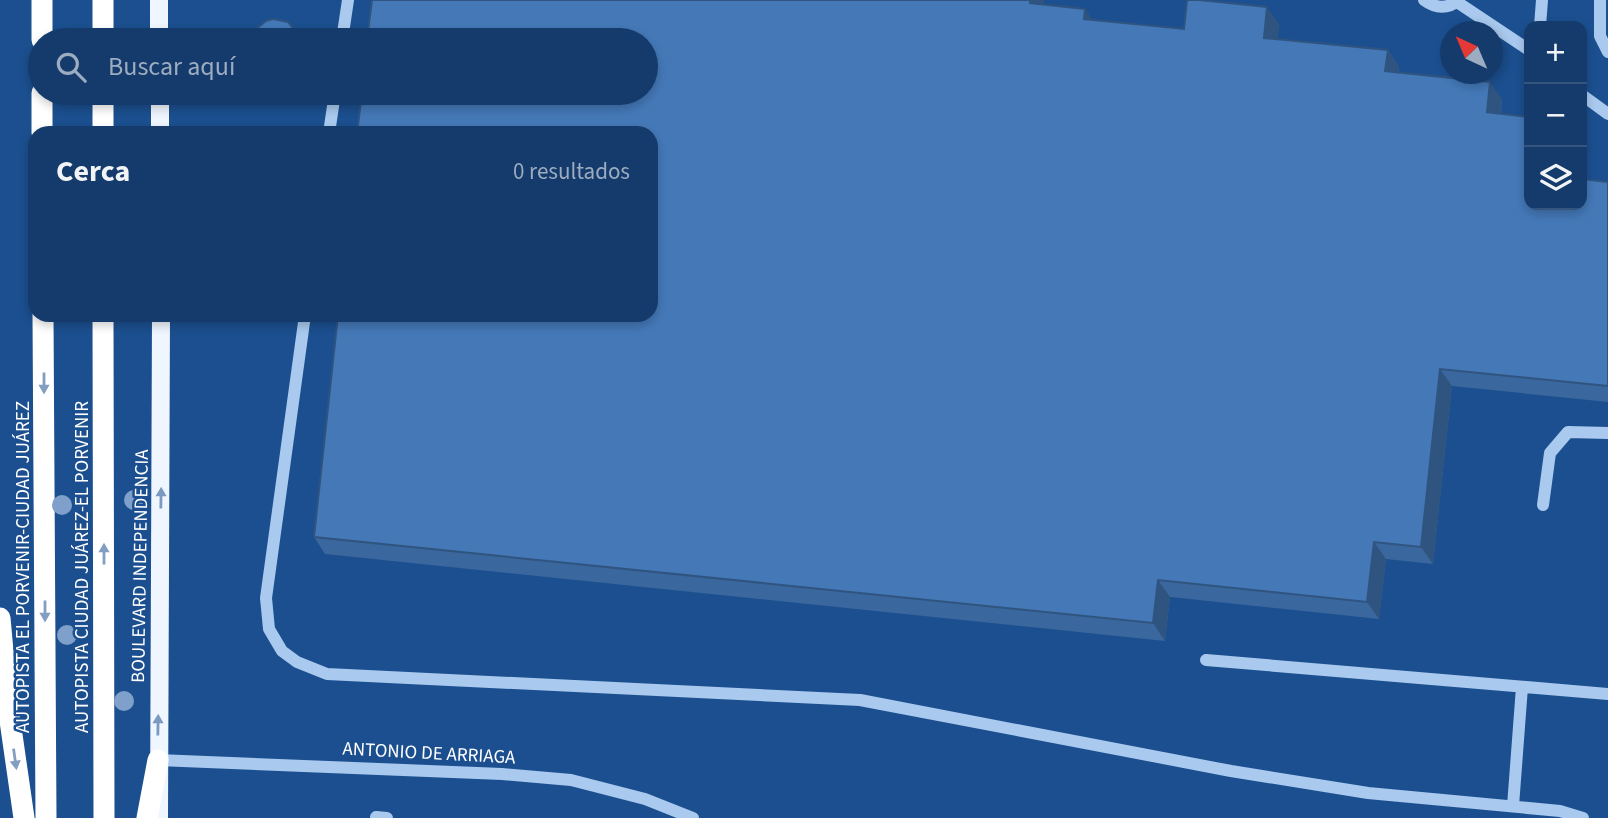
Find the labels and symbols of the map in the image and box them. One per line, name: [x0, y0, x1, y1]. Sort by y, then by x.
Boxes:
north arrow: [1440, 21, 1503, 84]
one-way arrow: [38, 372, 49, 394]
street label: AUTOPISTA EL PORVENIR-CIUDAD JUÁREZ: [10, 401, 37, 733]
street label: AUTOPISTA CIUDAD JUÁREZ-EL PORVENIR: [69, 401, 96, 733]
street label: BOULEVARD INDEPENDENCIA: [125, 448, 156, 683]
one-way arrow: [155, 487, 166, 509]
one-way arrow: [98, 543, 109, 565]
one-way arrow: [39, 600, 51, 622]
one-way arrow: [152, 714, 164, 736]
street label: ANTONIO DE ARRIAGA: [342, 735, 517, 772]
one-way arrow: [10, 748, 21, 770]

